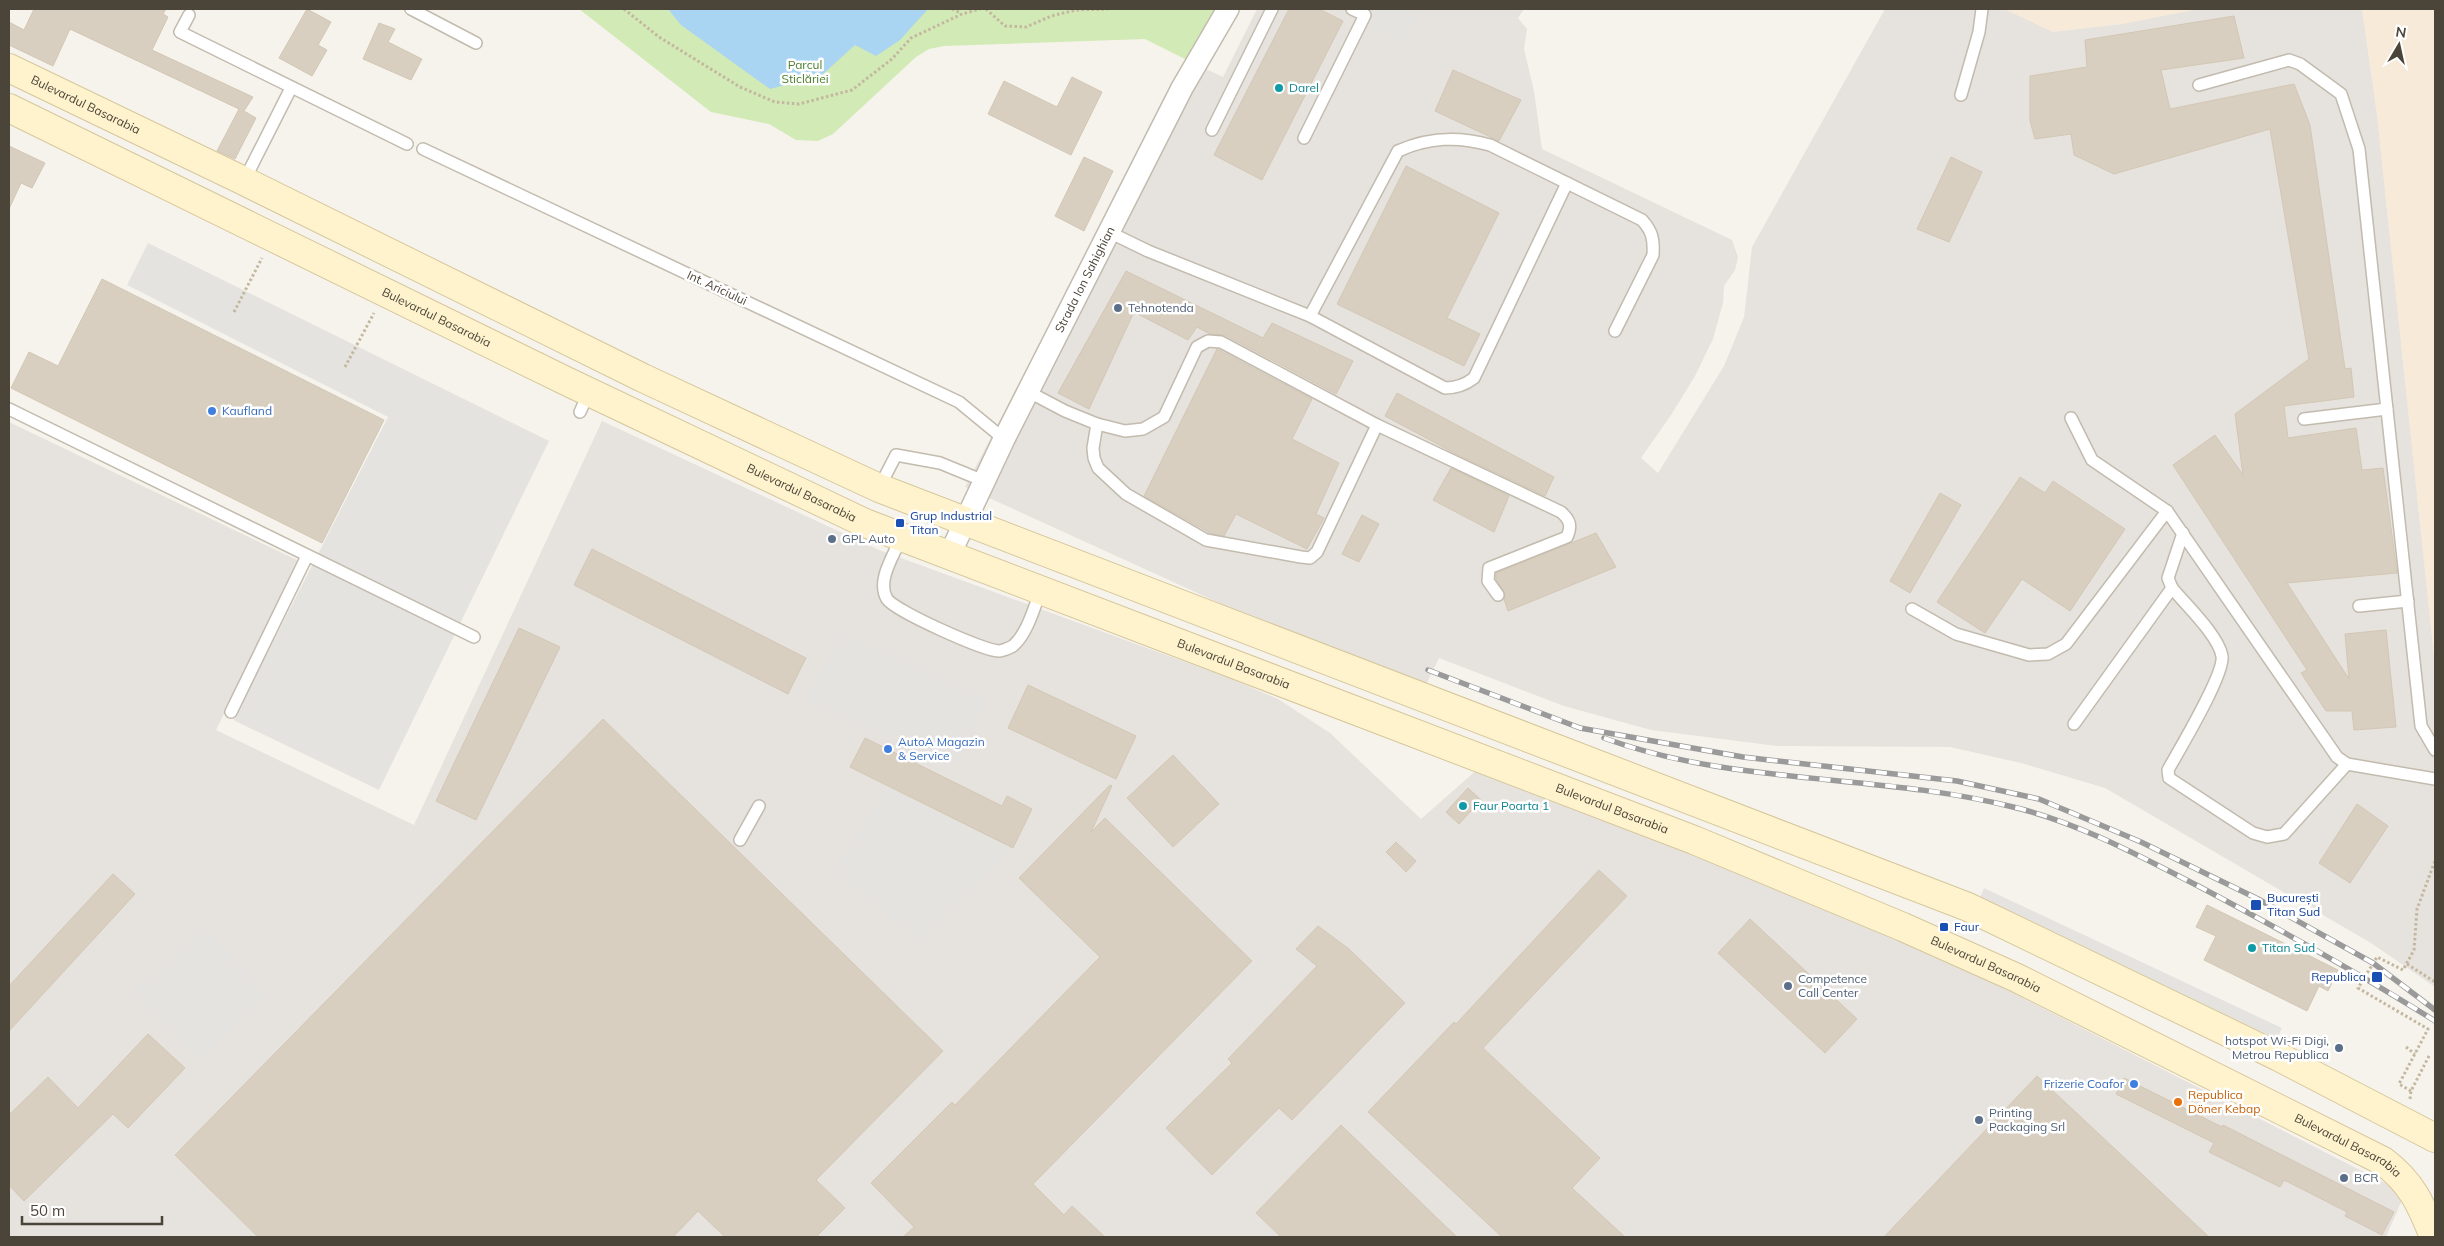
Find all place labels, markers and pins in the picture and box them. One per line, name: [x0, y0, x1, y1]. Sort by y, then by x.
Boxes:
place label: Darel: [1289, 80, 1319, 95]
marker: Darel: [1273, 82, 1285, 94]
place label: Tehnotenda: [1128, 300, 1194, 315]
marker: Tehnotenda: [1112, 302, 1124, 314]
place label: Kaufland: [222, 403, 272, 418]
marker: Kaufland: [206, 405, 218, 417]
place label: Grup Industrial Titan: [910, 508, 992, 537]
marker: Grup Industrial Titan: [894, 517, 906, 529]
place label: GPL Auto: [842, 531, 895, 546]
marker: GPL Auto: [826, 533, 838, 545]
place label: AutoA Magazin & Service: [898, 734, 985, 763]
marker: AutoA Magazin & Service: [882, 743, 894, 755]
place label: Faur Poarta 1: [1473, 798, 1549, 813]
marker: Faur Poarta 1: [1457, 800, 1469, 812]
place label: București Titan Sud: [2267, 890, 2320, 919]
marker: București Titan Sud: [2249, 898, 2263, 912]
place label: Faur: [1954, 919, 1980, 934]
marker: Faur: [1938, 921, 1950, 933]
place label: Titan Sud: [2262, 940, 2315, 955]
marker: Titan Sud: [2246, 942, 2258, 954]
place label: Republica: [2311, 969, 2366, 984]
marker: Republica: [2370, 970, 2384, 984]
place label: Competence Call Center: [1798, 971, 1867, 1000]
marker: Competence Call Center: [1782, 980, 1794, 992]
place label: hotspot Wi-Fi Digi, Metrou Republica: [2225, 1033, 2329, 1062]
marker: hotspot Wi-Fi Digi, Metrou Republica: [2333, 1042, 2345, 1054]
place label: Frizerie Coafor: [2044, 1076, 2125, 1091]
marker: Frizerie Coafor: [2128, 1078, 2140, 1090]
place label: Republica Döner Kebap: [2188, 1087, 2260, 1116]
marker: Republica Döner Kebap: [2172, 1096, 2184, 1108]
place label: Printing Packaging Srl: [1989, 1105, 2065, 1134]
marker: Printing Packaging Srl: [1973, 1114, 1985, 1126]
place label: BCR: [2354, 1170, 2379, 1185]
marker: BCR: [2338, 1172, 2350, 1184]

